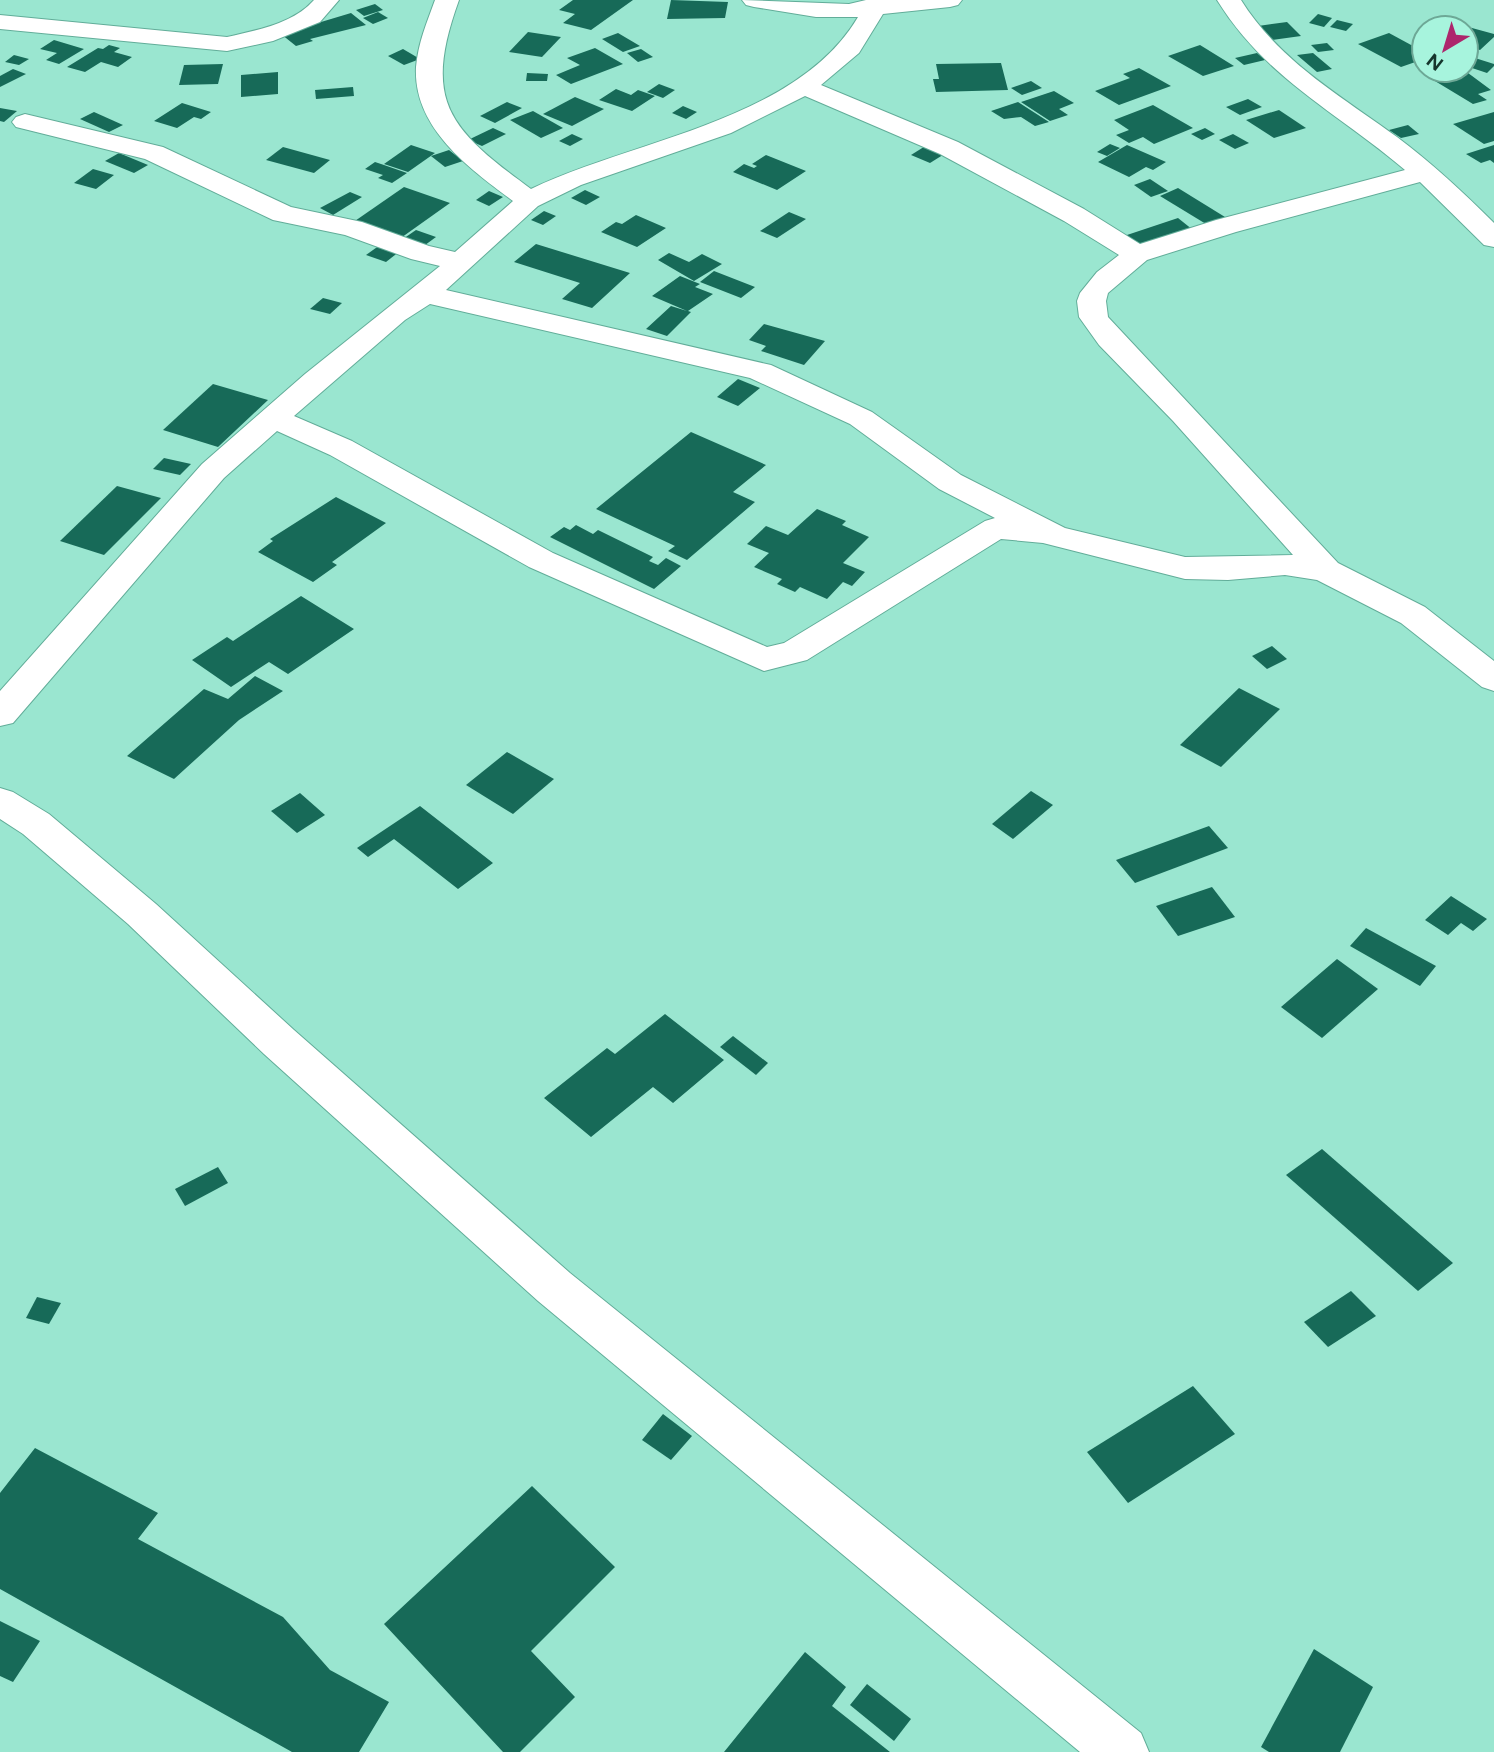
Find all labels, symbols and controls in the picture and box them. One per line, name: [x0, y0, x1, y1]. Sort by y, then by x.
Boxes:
north arrow: [1410, 14, 1480, 84]
text: N: [1422, 48, 1448, 76]

